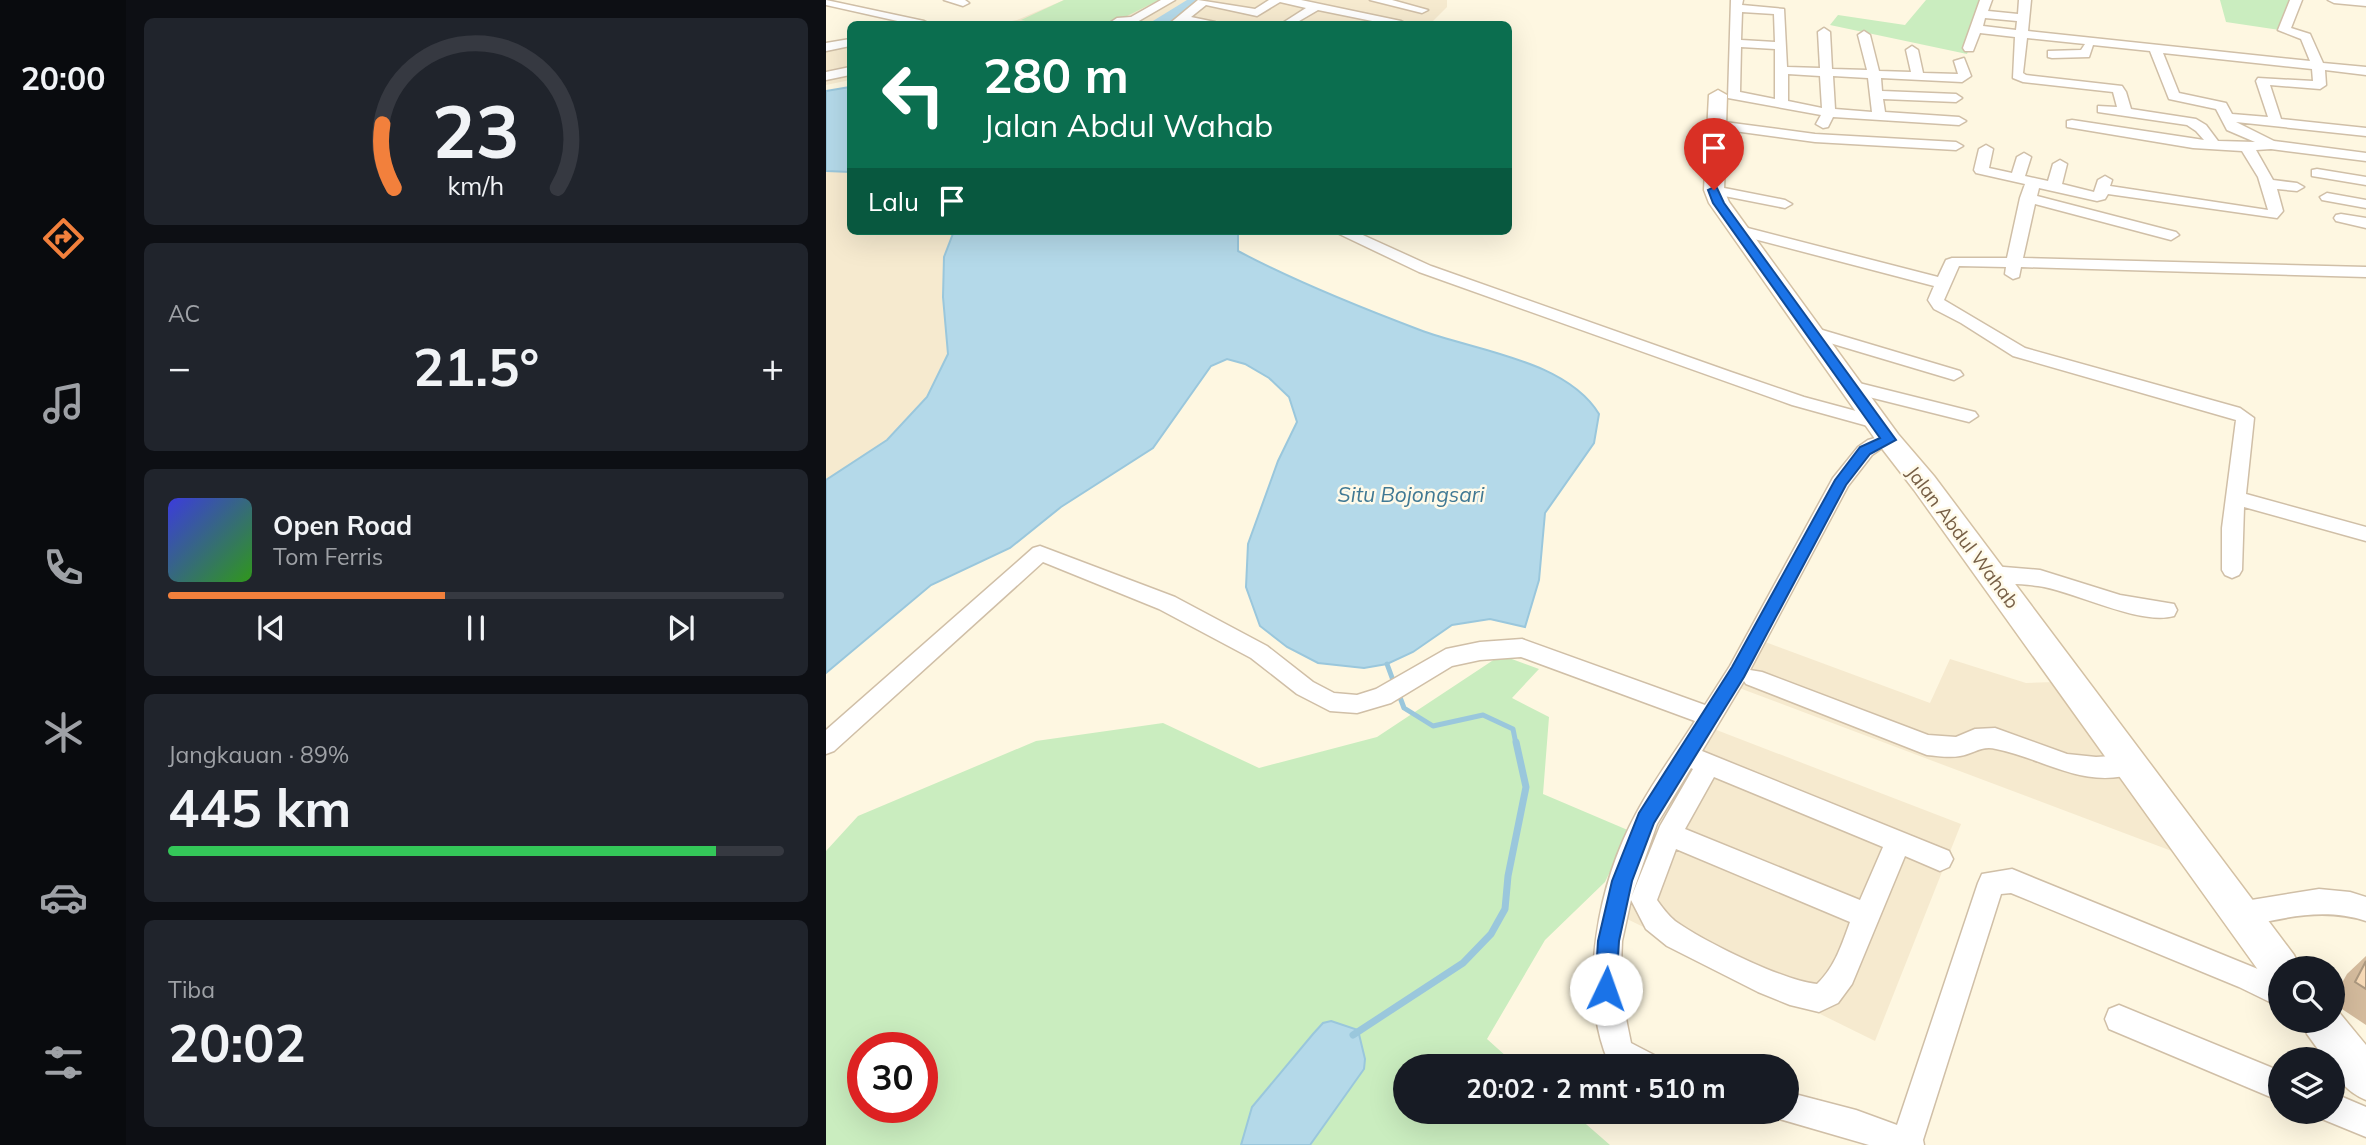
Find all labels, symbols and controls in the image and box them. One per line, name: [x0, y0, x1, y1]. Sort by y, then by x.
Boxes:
text: 280 m: [983, 44, 1129, 105]
icon: left: [868, 49, 959, 140]
text: 20:00: [21, 58, 105, 98]
text: 23: [432, 85, 520, 176]
text: Jalan Abdul Wahab: [983, 105, 1273, 145]
pin: [1684, 118, 1744, 190]
icon: arrive: [1695, 129, 1733, 167]
text: km/h: [448, 170, 504, 201]
icon: arrive: [933, 182, 971, 220]
text: Lalu: [868, 185, 919, 218]
icon: directions: [39, 214, 88, 263]
text: AC: [168, 299, 200, 328]
text: 21.5°: [413, 334, 539, 399]
text: −: [168, 343, 191, 391]
text: +: [761, 343, 784, 391]
icon: music: [39, 379, 88, 428]
street label: Jalan Abdul Wahab: [1902, 461, 2024, 613]
water label: Situ Bojongsari: [1338, 481, 1485, 507]
text: Open Road: [273, 509, 412, 542]
text: Tom Ferris: [273, 542, 383, 571]
icon: phone: [39, 543, 88, 592]
icon: previous: [252, 609, 290, 647]
icon: pause: [457, 609, 495, 647]
icon: next: [662, 609, 700, 647]
icon: climate: [39, 708, 88, 757]
text: Jangkauan · 89%: [168, 740, 349, 769]
text: 445 km: [168, 775, 351, 840]
icon: car: [39, 873, 88, 922]
position arrow: [1569, 952, 1643, 1026]
map controls: [2268, 956, 2345, 1124]
button: search: [2268, 956, 2345, 1033]
text: Tiba: [168, 975, 215, 1004]
text: 20:02: [168, 1010, 306, 1075]
speed limit sign: 30: [847, 1032, 938, 1123]
icon: filters: [39, 1038, 88, 1087]
button: layers: [2268, 1047, 2345, 1124]
text: 20:02 · 2 mnt · 510 m: [1466, 1072, 1726, 1105]

